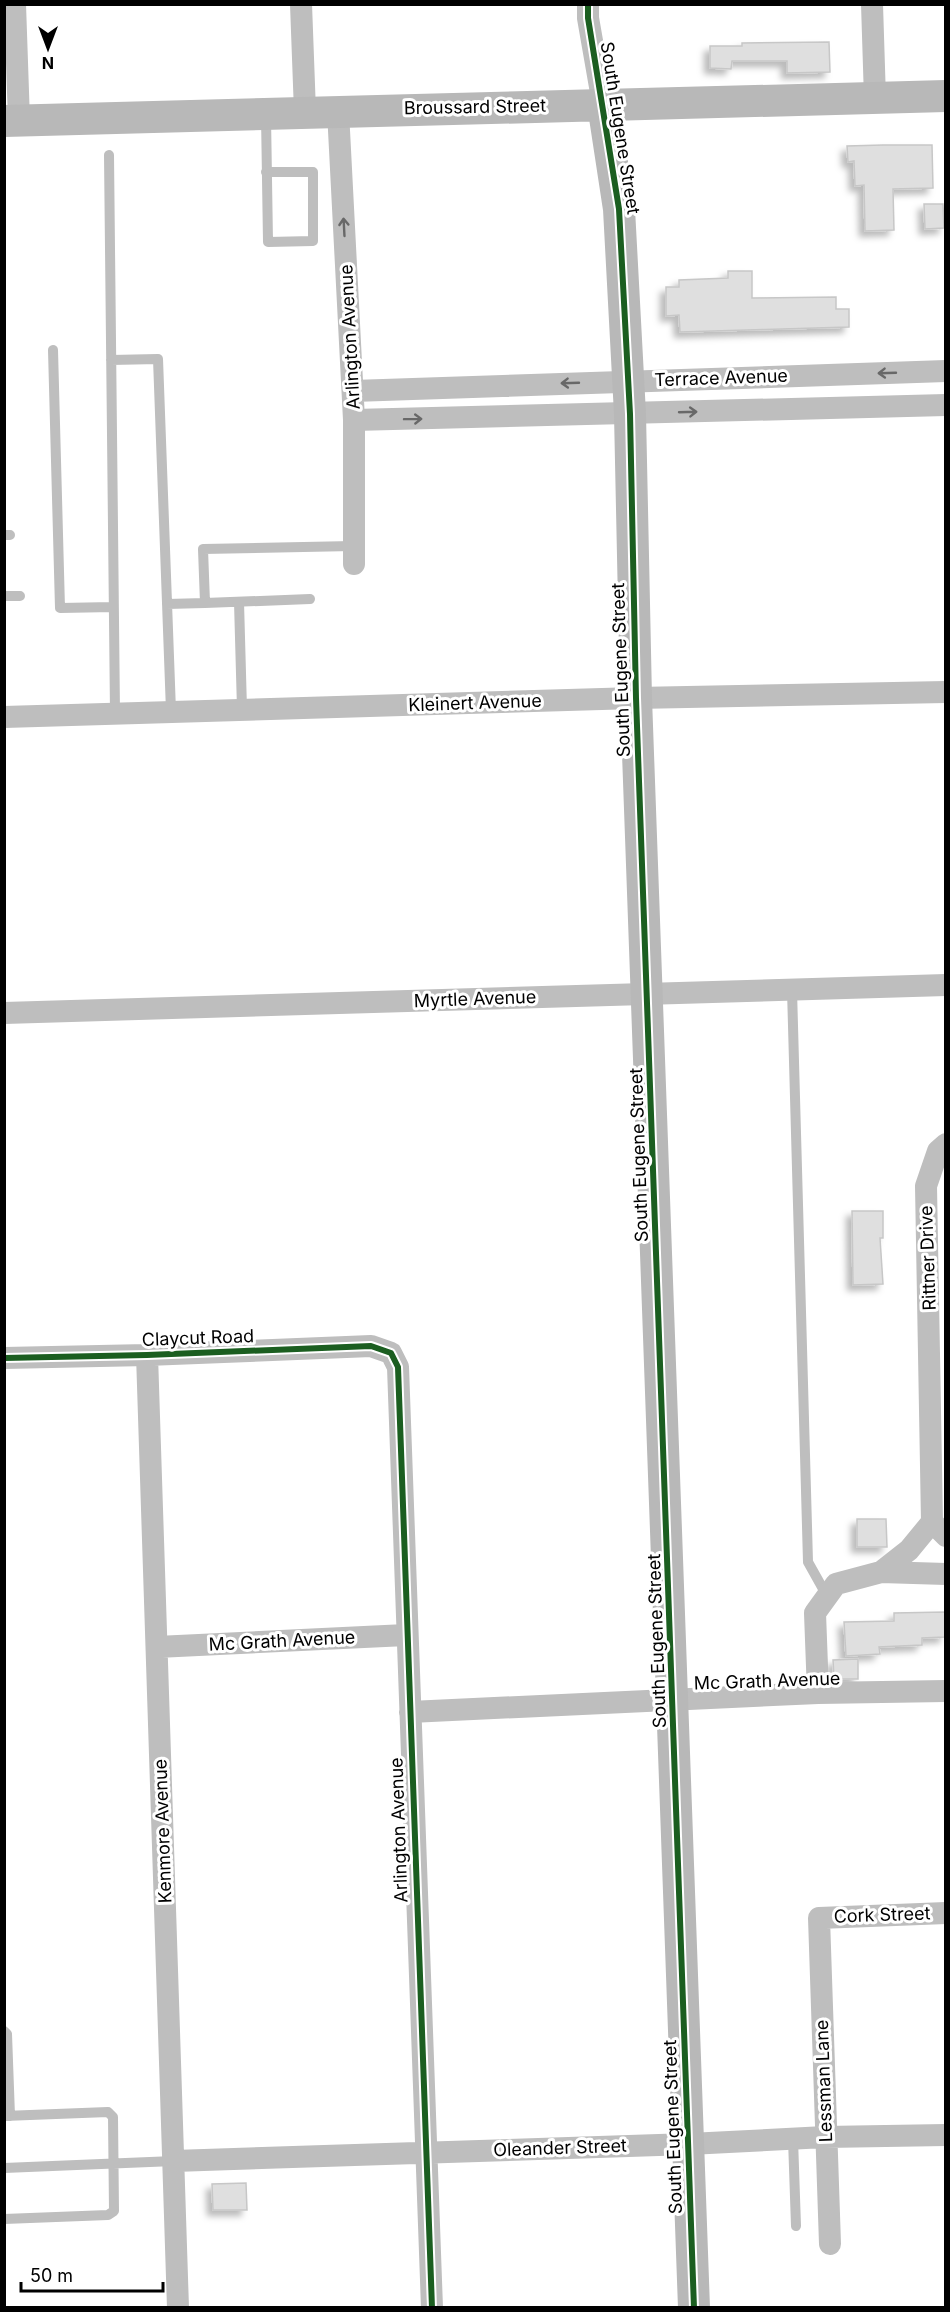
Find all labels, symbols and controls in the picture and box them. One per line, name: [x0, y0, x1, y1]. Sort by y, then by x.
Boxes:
north arrow: [18, 18, 78, 78]
street label: South Eugene Street: [596, 40, 645, 216]
text: N: [42, 53, 54, 73]
street label: Broussard Street: [404, 95, 546, 118]
one-way arrow: [339, 218, 350, 238]
street label: Arlington Avenue: [335, 264, 364, 410]
street label: Terrace Avenue: [654, 365, 788, 390]
one-way arrow: [878, 367, 898, 379]
one-way arrow: [560, 377, 580, 388]
one-way arrow: [678, 406, 698, 418]
one-way arrow: [402, 413, 422, 425]
street label: South Eugene Street: [607, 582, 634, 758]
street label: Kleinert Avenue: [408, 690, 542, 715]
street label: Myrtle Avenue: [413, 986, 537, 1011]
street label: South Eugene Street: [625, 1067, 652, 1243]
street label: Rittner Drive: [915, 1205, 940, 1311]
street label: Claycut Road: [141, 1325, 255, 1350]
street label: South Eugene Street: [643, 1553, 670, 1729]
street label: Mc Grath Avenue: [208, 1626, 356, 1655]
street label: Mc Grath Avenue: [693, 1667, 841, 1694]
street label: Arlington Avenue: [385, 1757, 412, 1903]
street label: Kenmore Avenue: [149, 1759, 176, 1904]
street label: Cork Street: [833, 1902, 931, 1927]
street label: Lessman Lane: [811, 2019, 836, 2143]
street label: South Eugene Street: [659, 2039, 686, 2215]
street label: Oleander Street: [493, 2135, 627, 2160]
scale bar: [21, 2255, 164, 2293]
text: 50 m: [30, 2265, 73, 2286]

